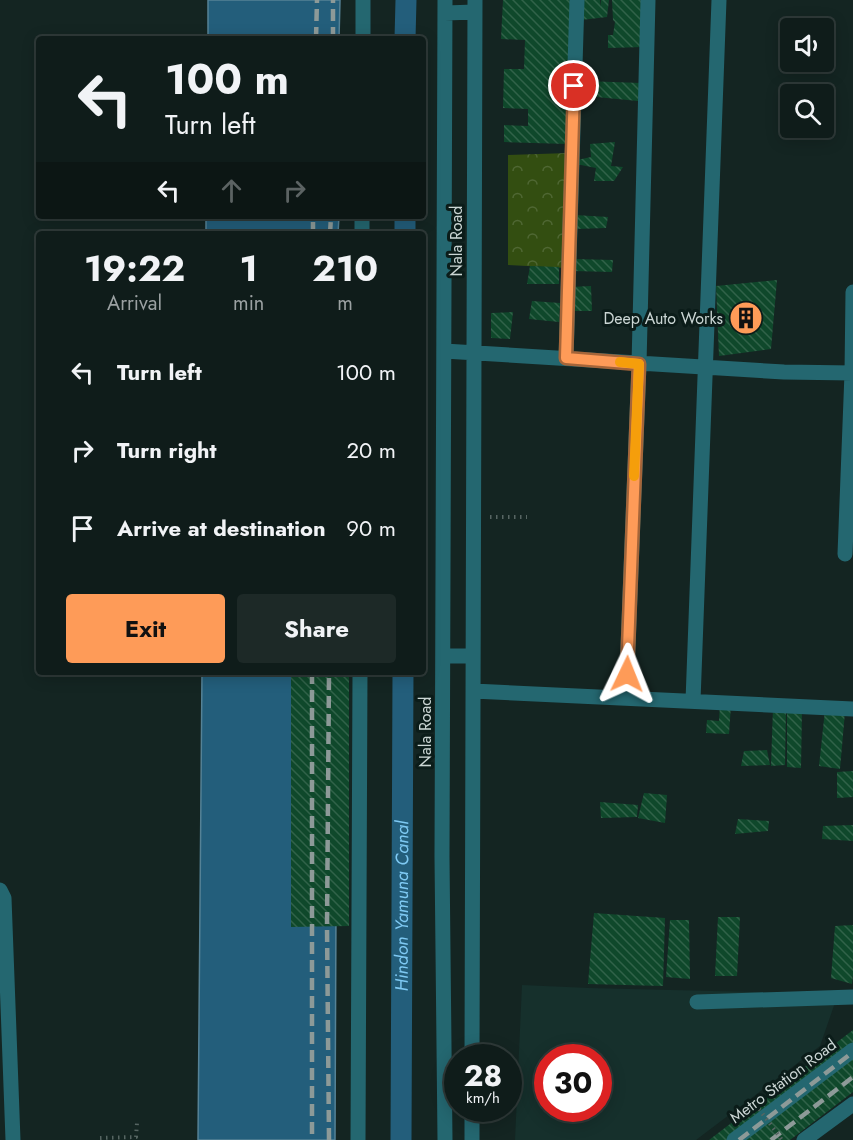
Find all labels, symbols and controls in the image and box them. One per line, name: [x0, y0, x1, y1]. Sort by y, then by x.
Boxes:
map controls: [780, 18, 834, 138]
button: sound: [780, 18, 834, 72]
text: 100 m: [165, 49, 289, 110]
icon: left: [66, 60, 144, 138]
pin: [548, 60, 599, 111]
icon: arrive: [557, 69, 590, 102]
button: search: [780, 84, 834, 138]
text: Turn left: [165, 105, 255, 144]
icon: left: [152, 174, 185, 207]
icon: ahead: [215, 174, 248, 207]
icon: right: [278, 174, 311, 207]
street label: Nala Road: [445, 206, 468, 276]
text: 19:22: [84, 242, 185, 294]
text: 1: [240, 242, 258, 294]
text: 210: [312, 242, 378, 294]
text: Arrival: [107, 289, 162, 318]
text: min: [233, 289, 264, 318]
text: m: [337, 289, 353, 318]
building icon: Deep Auto Works: [728, 300, 764, 336]
place label: Deep Auto Works: [603, 307, 723, 330]
icon: left: [66, 356, 99, 389]
text: Turn left: [117, 356, 202, 388]
text: 100 m: [336, 356, 396, 388]
icon: right: [66, 434, 99, 467]
text: Turn right: [117, 434, 217, 466]
text: 20 m: [347, 434, 396, 466]
icon: arrive: [66, 512, 99, 545]
text: Arrive at destination: [117, 512, 326, 544]
text: 90 m: [346, 512, 396, 544]
button: Exit: [66, 594, 225, 663]
button: Share: [237, 594, 396, 663]
position arrow: [595, 642, 659, 706]
street label: Nala Road: [414, 697, 437, 767]
water label: Hindon Yamuna Canal: [389, 820, 415, 991]
street label: Metro Station Road: [725, 1033, 841, 1129]
speed limit sign: 30: [534, 1044, 612, 1122]
text: 28: [464, 1054, 502, 1097]
text: km/h: [466, 1087, 500, 1109]

